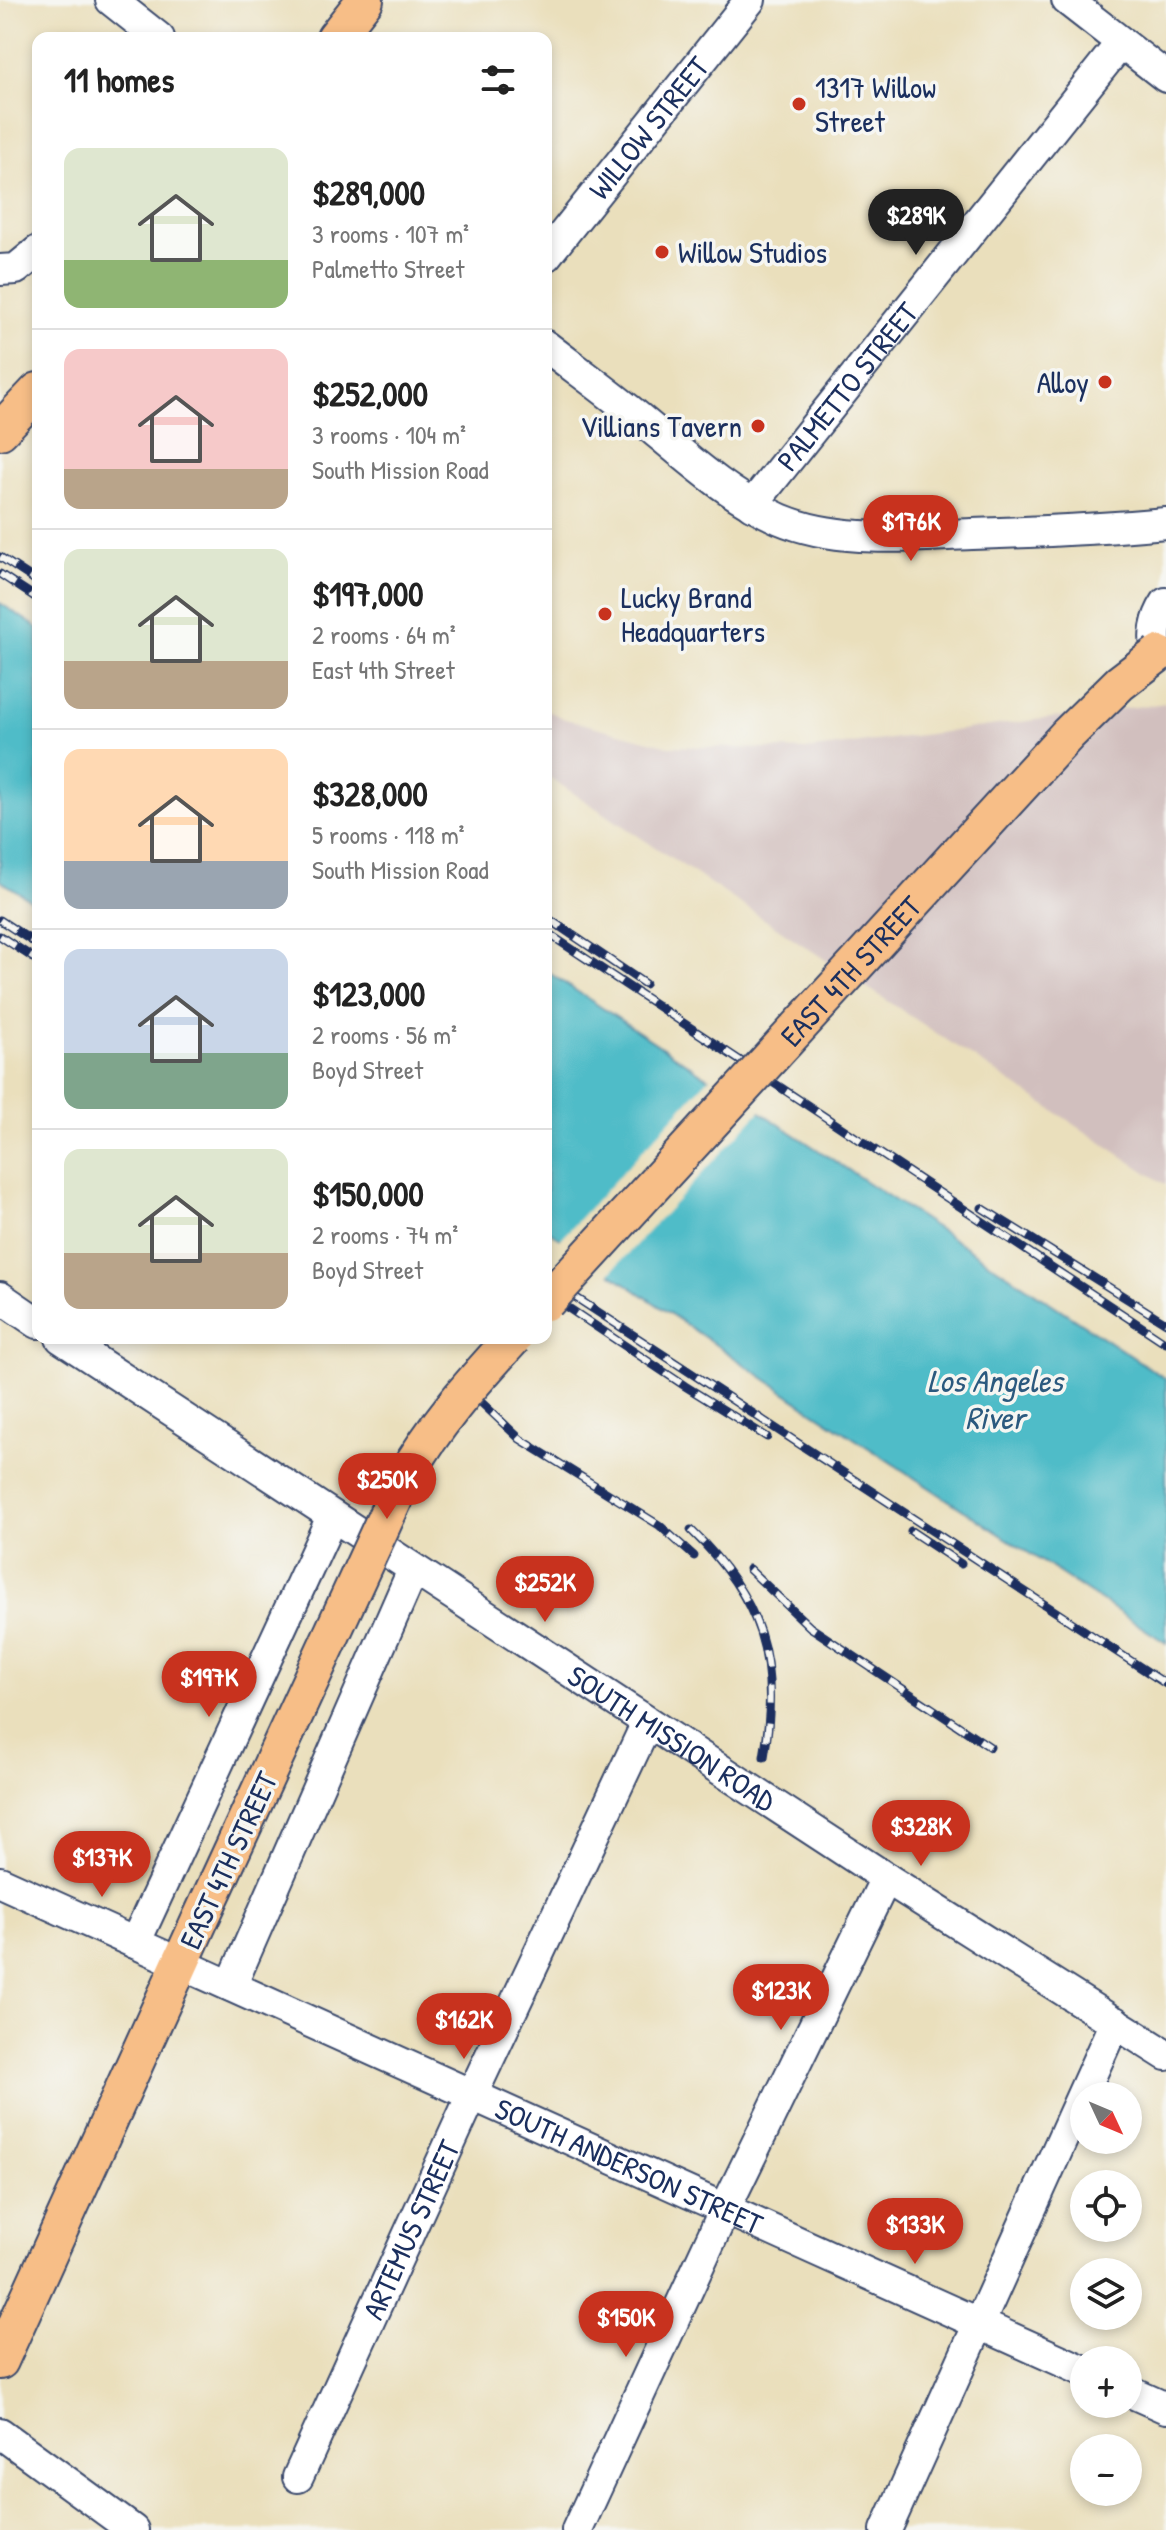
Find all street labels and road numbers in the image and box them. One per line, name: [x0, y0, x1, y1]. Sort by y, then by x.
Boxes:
street label: WILLOW STREET: [579, 47, 718, 207]
street label: PALMETTO STREET: [767, 293, 927, 479]
street label: EAST 4TH STREET: [771, 886, 930, 1054]
street label: SOUTH MISSION ROAD: [560, 1655, 784, 1821]
street label: EAST 4TH STREET: [170, 1764, 287, 1955]
street label: SOUTH ANDERSON STREET: [489, 2088, 770, 2244]
street label: ARTEMUS STREET: [353, 2133, 469, 2325]

